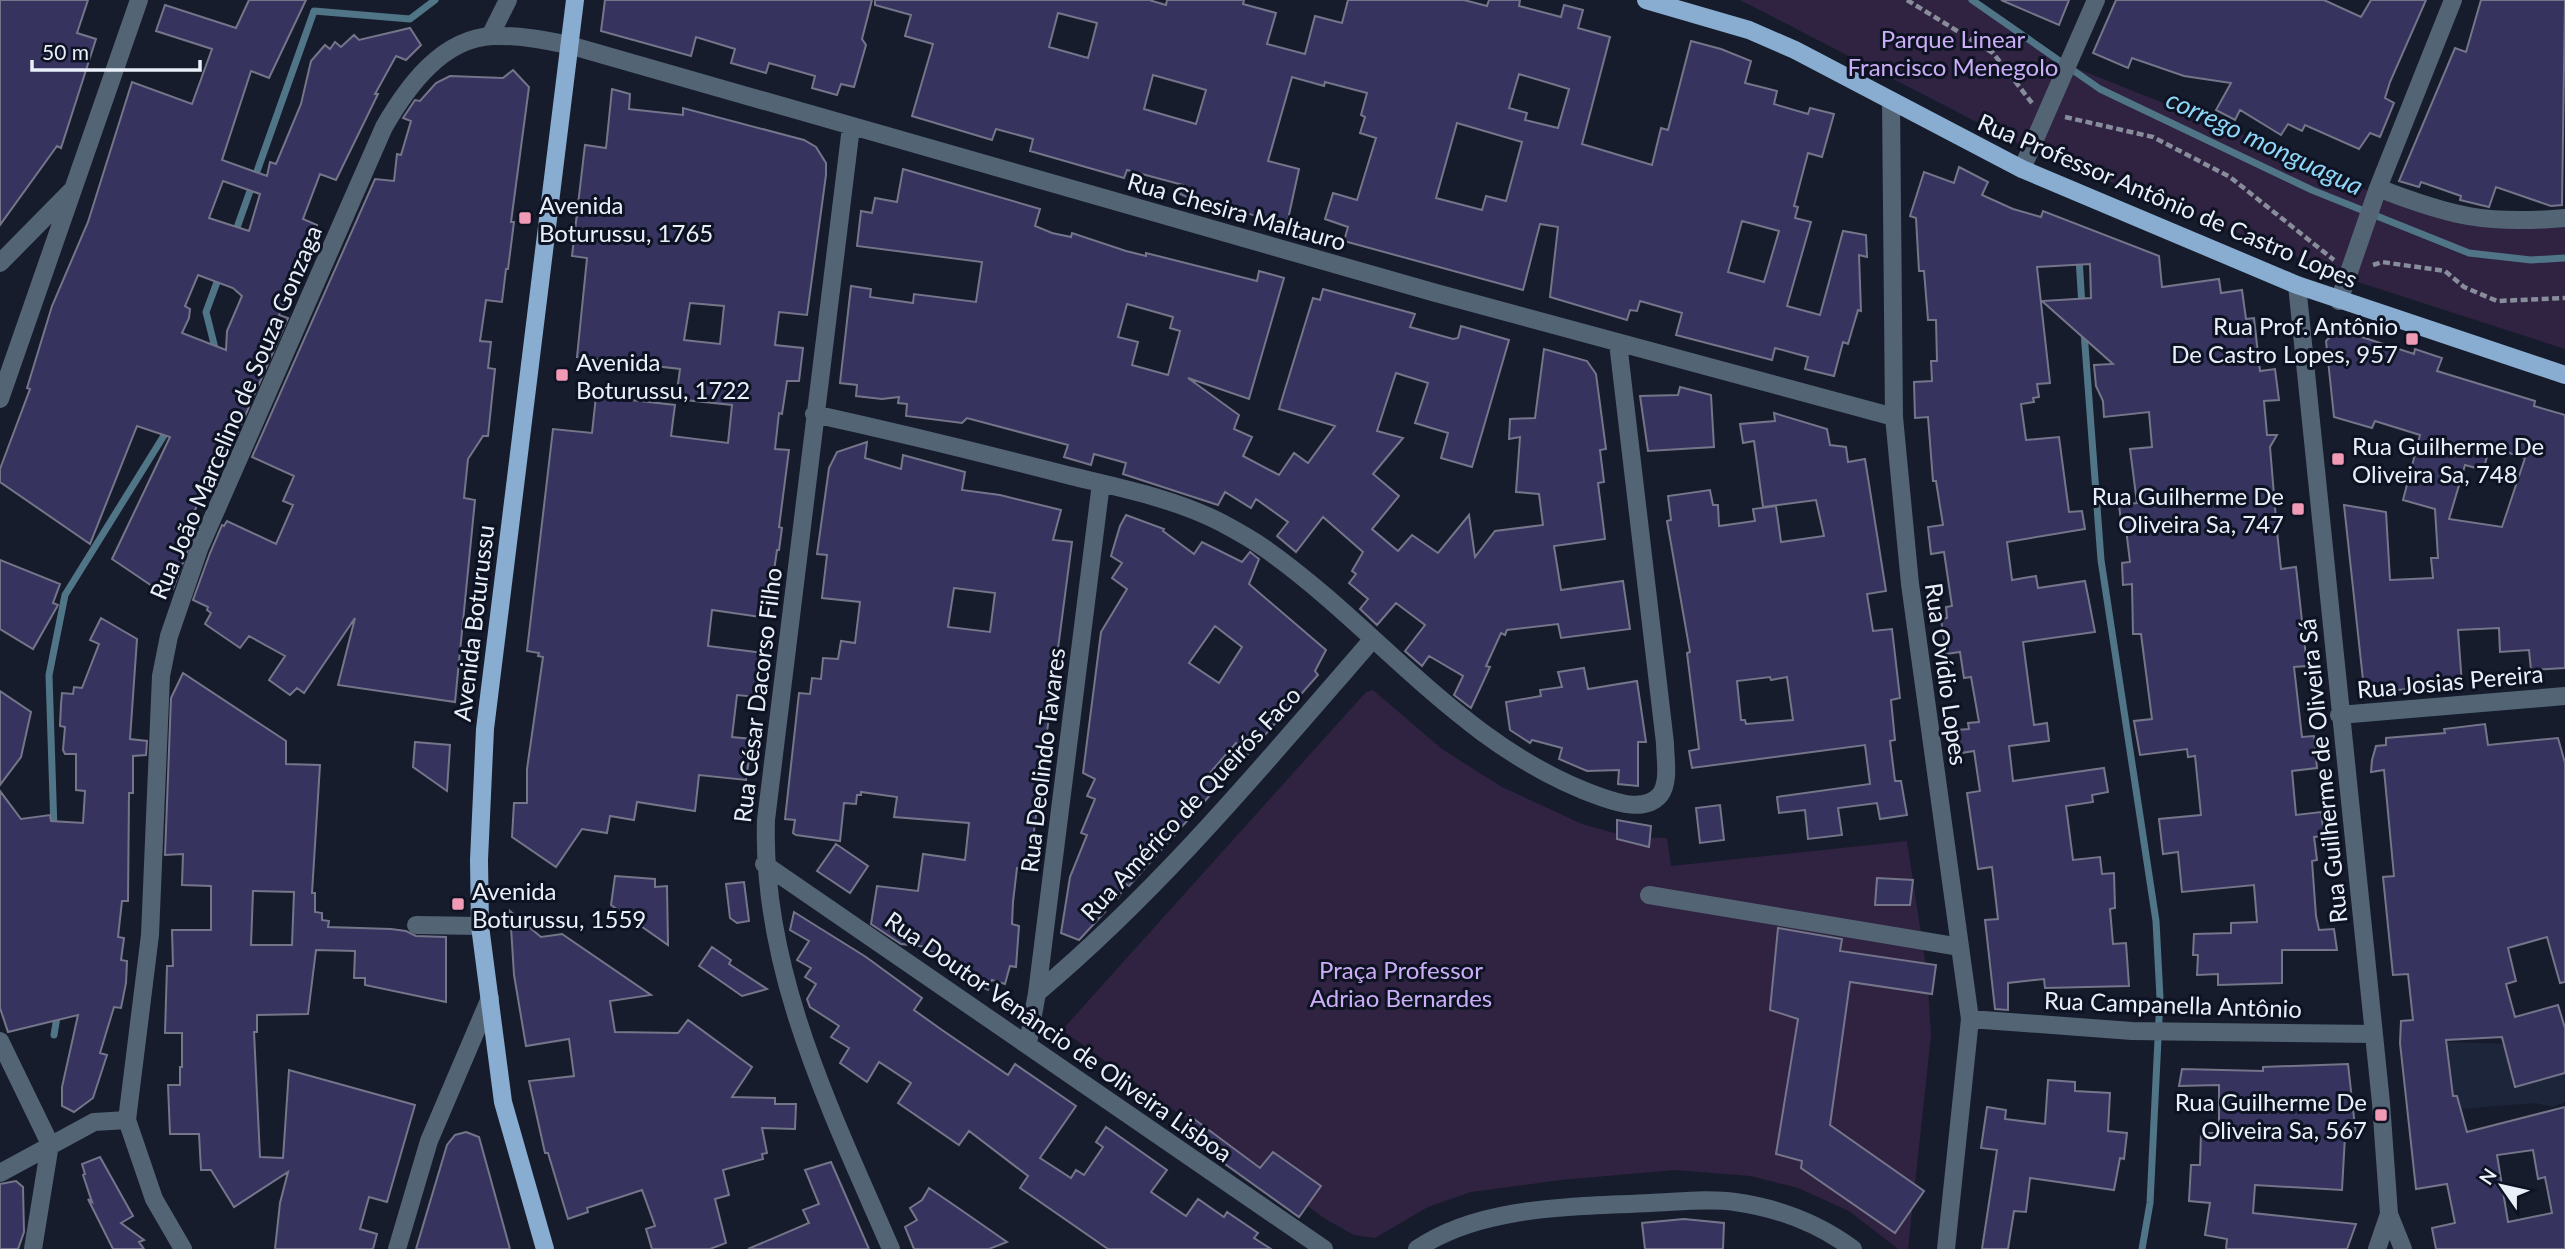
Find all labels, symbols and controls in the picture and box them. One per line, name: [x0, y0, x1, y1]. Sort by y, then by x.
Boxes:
park label: Parque Linear Francisco Menegolo: [1848, 24, 2058, 81]
scale bar: [32, 28, 200, 72]
text: 50 m: [42, 39, 89, 64]
water label: corrego monguagua: [2161, 82, 2369, 202]
street label: Rua Professor Antônio de Castro Lopes: [1974, 107, 2362, 293]
street label: Rua Chesira Maltauro: [1124, 166, 1350, 256]
place label: Avenida Boturussu, 1765: [539, 190, 713, 247]
marker: Avenida Boturussu, 1765: [517, 210, 533, 226]
street label: Rua João Marcelino de Souza Gonzaga: [143, 221, 327, 603]
place label: Rua Prof. Antônio De Castro Lopes, 957: [2171, 311, 2398, 368]
marker: Rua Prof. Antônio De Castro Lopes, 957: [2404, 331, 2420, 347]
place label: Avenida Boturussu, 1722: [576, 347, 750, 404]
marker: Avenida Boturussu, 1722: [554, 367, 570, 383]
place label: Rua Guilherme De Oliveira Sa, 748: [2352, 431, 2544, 488]
marker: Rua Guilherme De Oliveira Sa, 748: [2330, 451, 2346, 467]
place label: Rua Guilherme De Oliveira Sa, 747: [2092, 481, 2284, 538]
marker: Rua Guilherme De Oliveira Sa, 747: [2290, 501, 2306, 517]
street label: Avenida Boturussu: [447, 523, 499, 723]
street label: Rua César Dacorso Filho: [727, 566, 787, 824]
street label: Rua Ovídio Lopes: [1920, 581, 1974, 767]
street label: Rua Guilherme de Oliveira Sá: [2292, 617, 2352, 925]
street label: Rua Deolindo Tavares: [1014, 646, 1070, 874]
street label: Rua Josias Pereira: [2356, 658, 2544, 704]
street label: Rua Américo de Queirós Faco: [1074, 680, 1306, 926]
place label: Avenida Boturussu, 1559: [472, 876, 646, 933]
marker: Avenida Boturussu, 1559: [450, 896, 466, 912]
street label: Rua Doutor Venâncio de Oliveira Lisboa: [880, 905, 1238, 1167]
park label: Praça Professor Adriao Bernardes: [1310, 955, 1492, 1012]
street label: Rua Campanella Antônio: [2044, 985, 2302, 1023]
place label: Rua Guilherme De Oliveira Sa, 567: [2175, 1087, 2367, 1144]
marker: Rua Guilherme De Oliveira Sa, 567: [2373, 1107, 2389, 1123]
north arrow: [2467, 1151, 2537, 1221]
text: N: [2474, 1164, 2501, 1189]

